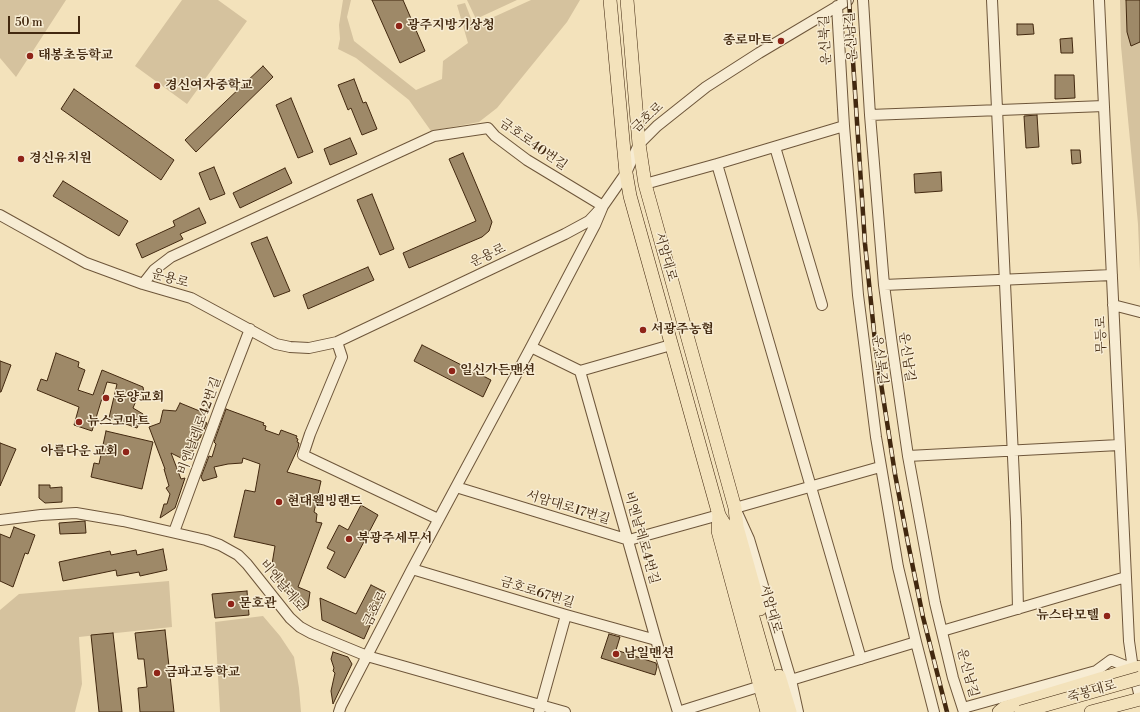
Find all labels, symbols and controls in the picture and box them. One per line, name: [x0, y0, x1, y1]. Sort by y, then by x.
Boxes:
scale bar: [10, 8, 82, 34]
street label: 운신남길: [842, 11, 862, 63]
text: 50 m: [15, 15, 43, 30]
street label: 운신북길: [817, 15, 835, 65]
place label: 광주지방기상청: [407, 18, 495, 34]
marker: 광주지방기상청: [394, 21, 404, 31]
place label: 종로마트: [723, 33, 773, 49]
marker: 종로마트: [776, 36, 786, 46]
place label: 태봉초등학교: [38, 48, 113, 64]
marker: 태봉초등학교: [25, 51, 35, 61]
place label: 경신여자중학교: [165, 78, 253, 94]
marker: 경신여자중학교: [152, 81, 162, 91]
street label: 금호로: [629, 99, 667, 137]
street label: 금호로40번길: [496, 116, 570, 174]
place label: 경신유치원: [29, 151, 92, 167]
marker: 경신유치원: [16, 154, 26, 164]
street label: 서암대로: [651, 231, 679, 283]
street label: 운용로: [468, 241, 508, 271]
street label: 운용로: [150, 266, 190, 292]
street label: 무등로: [1094, 316, 1110, 354]
place label: 서광주농협: [651, 322, 714, 338]
marker: 서광주농협: [638, 325, 648, 335]
street label: 운신남길: [895, 331, 917, 383]
street label: 운신북길: [868, 334, 890, 386]
place label: 일신가든맨션: [460, 363, 535, 379]
marker: 일신가든맨션: [447, 366, 457, 376]
street label: 비엔날레로42번길: [175, 375, 225, 477]
place label: 동양교회: [114, 390, 164, 406]
marker: 동양교회: [101, 393, 111, 403]
place label: 뉴스코마트: [87, 414, 150, 430]
marker: 뉴스코마트: [74, 417, 84, 427]
place label: 아름다운 교회: [41, 444, 118, 460]
marker: 아름다운 교회: [121, 447, 131, 457]
street label: 서암대로17번길: [524, 488, 612, 528]
street label: 비엔날레로4번길: [620, 490, 662, 586]
place label: 현대웰빙랜드: [287, 494, 362, 510]
marker: 현대웰빙랜드: [274, 497, 284, 507]
place label: 북광주세무서: [357, 531, 432, 547]
marker: 북광주세무서: [344, 534, 354, 544]
street label: 비엔날레로: [256, 557, 308, 615]
street label: 금호로67번길: [498, 574, 576, 612]
street label: 서암대로: [756, 583, 784, 635]
street label: 금호로: [360, 589, 392, 629]
place label: 문호관: [239, 596, 277, 612]
marker: 문호관: [226, 599, 236, 609]
place label: 뉴스타모텔: [1036, 608, 1099, 624]
marker: 뉴스타모텔: [1102, 611, 1112, 621]
place label: 남일맨션: [624, 646, 674, 662]
street label: 운신남길: [953, 647, 981, 699]
marker: 남일맨션: [611, 649, 621, 659]
place label: 금파고등학교: [165, 665, 240, 681]
marker: 금파고등학교: [152, 668, 162, 678]
street label: 죽봉대로: [1066, 678, 1118, 706]

